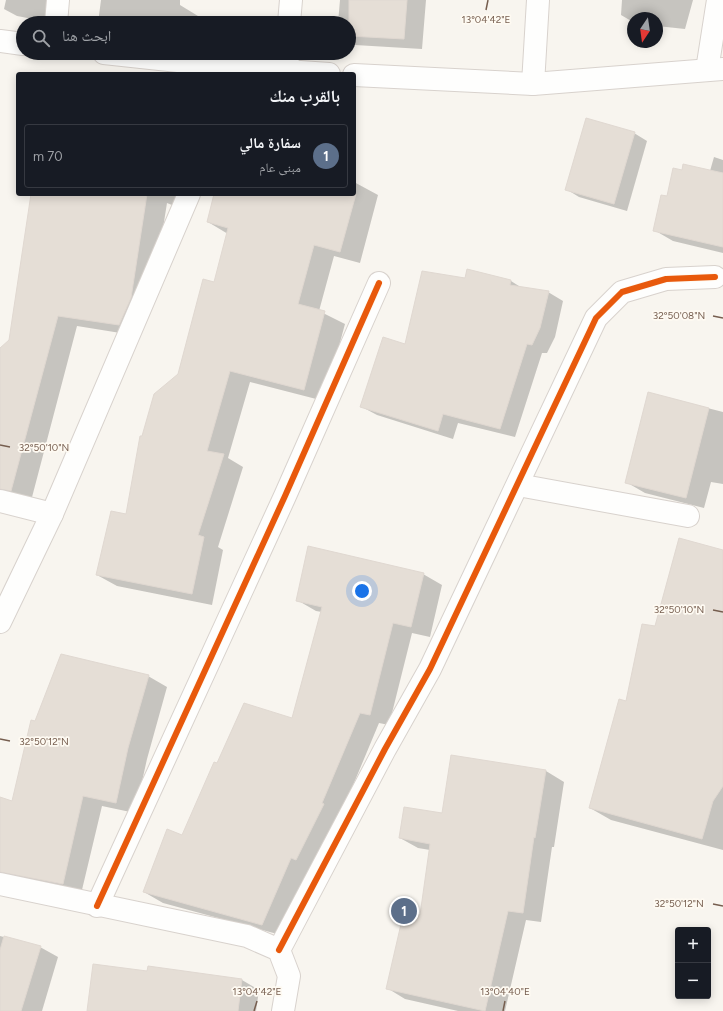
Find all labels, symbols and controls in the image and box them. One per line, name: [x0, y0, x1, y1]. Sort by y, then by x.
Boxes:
north arrow: [627, 12, 663, 48]
text: 13°04'42"E: [462, 13, 510, 26]
search box: [16, 16, 356, 60]
icon: search: [30, 27, 52, 49]
text: ابحث هنا: [62, 27, 111, 45]
text: بالقرب منك: [270, 86, 340, 106]
text: سفارة مالي: [239, 134, 301, 152]
text: 70 m: [33, 149, 63, 164]
text: 1: [323, 149, 329, 164]
text: مبنى عام: [259, 160, 301, 175]
text: 32°50'08"N: [653, 309, 705, 322]
text: 32°50'10"N: [19, 441, 69, 454]
your location: [352, 581, 372, 601]
text: 32°50'10"N: [654, 603, 704, 616]
text: 32°50'12"N: [19, 735, 69, 748]
pin: 1: [391, 896, 417, 926]
text: 32°50'12"N: [654, 897, 704, 910]
map controls: [675, 927, 711, 999]
button: +: [675, 927, 711, 963]
button: −: [675, 963, 711, 999]
text: 13°04'42"E: [233, 985, 281, 998]
text: 13°04'40"E: [480, 985, 530, 998]

